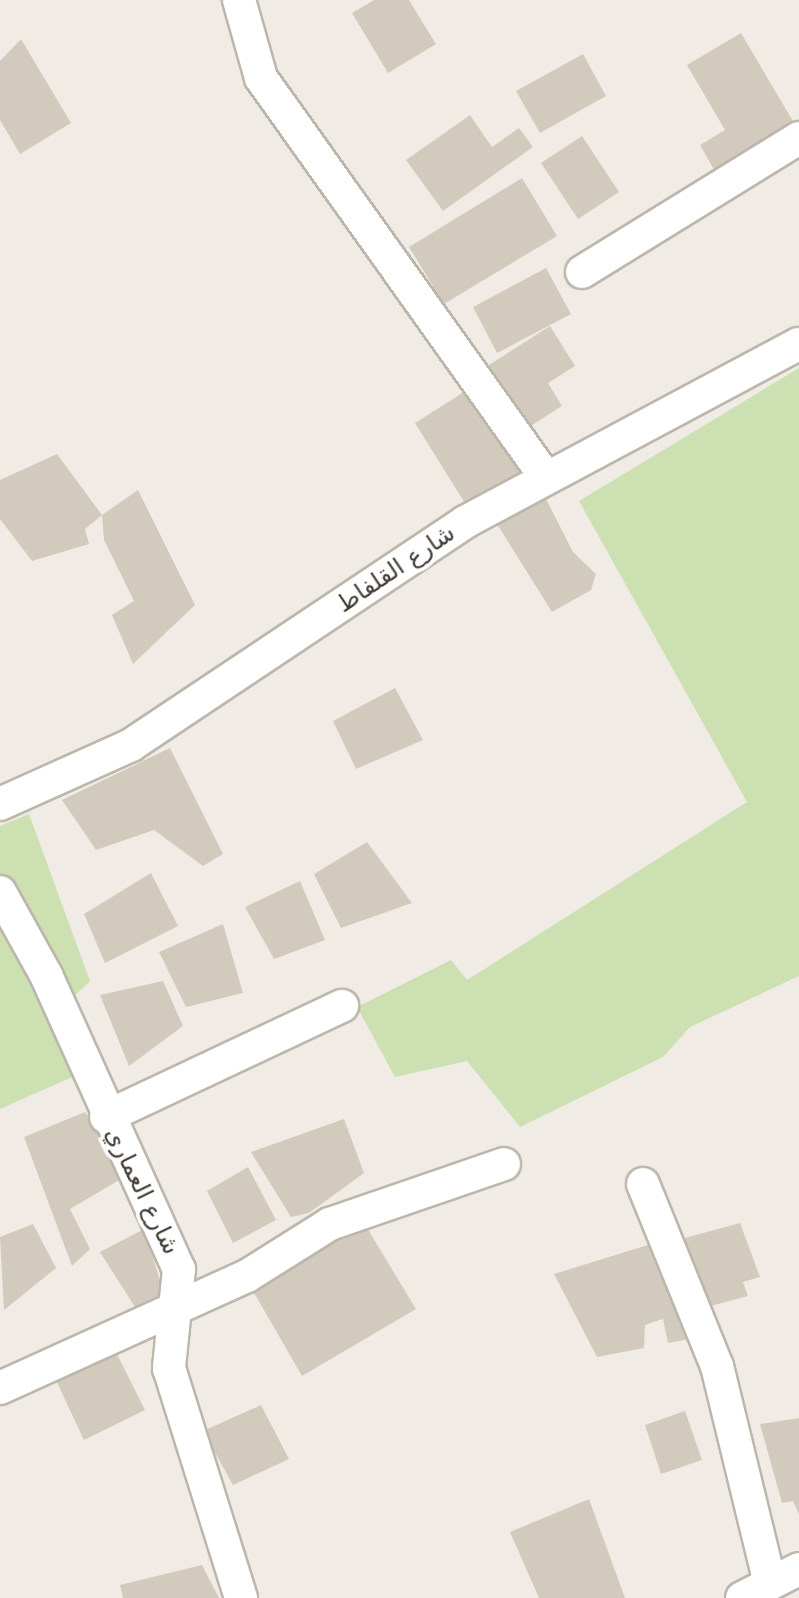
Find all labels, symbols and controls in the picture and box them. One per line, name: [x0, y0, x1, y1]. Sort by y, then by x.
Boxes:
street label: شارع القلفاط: [331, 519, 461, 619]
street label: شارع العماري: [99, 1123, 185, 1259]

